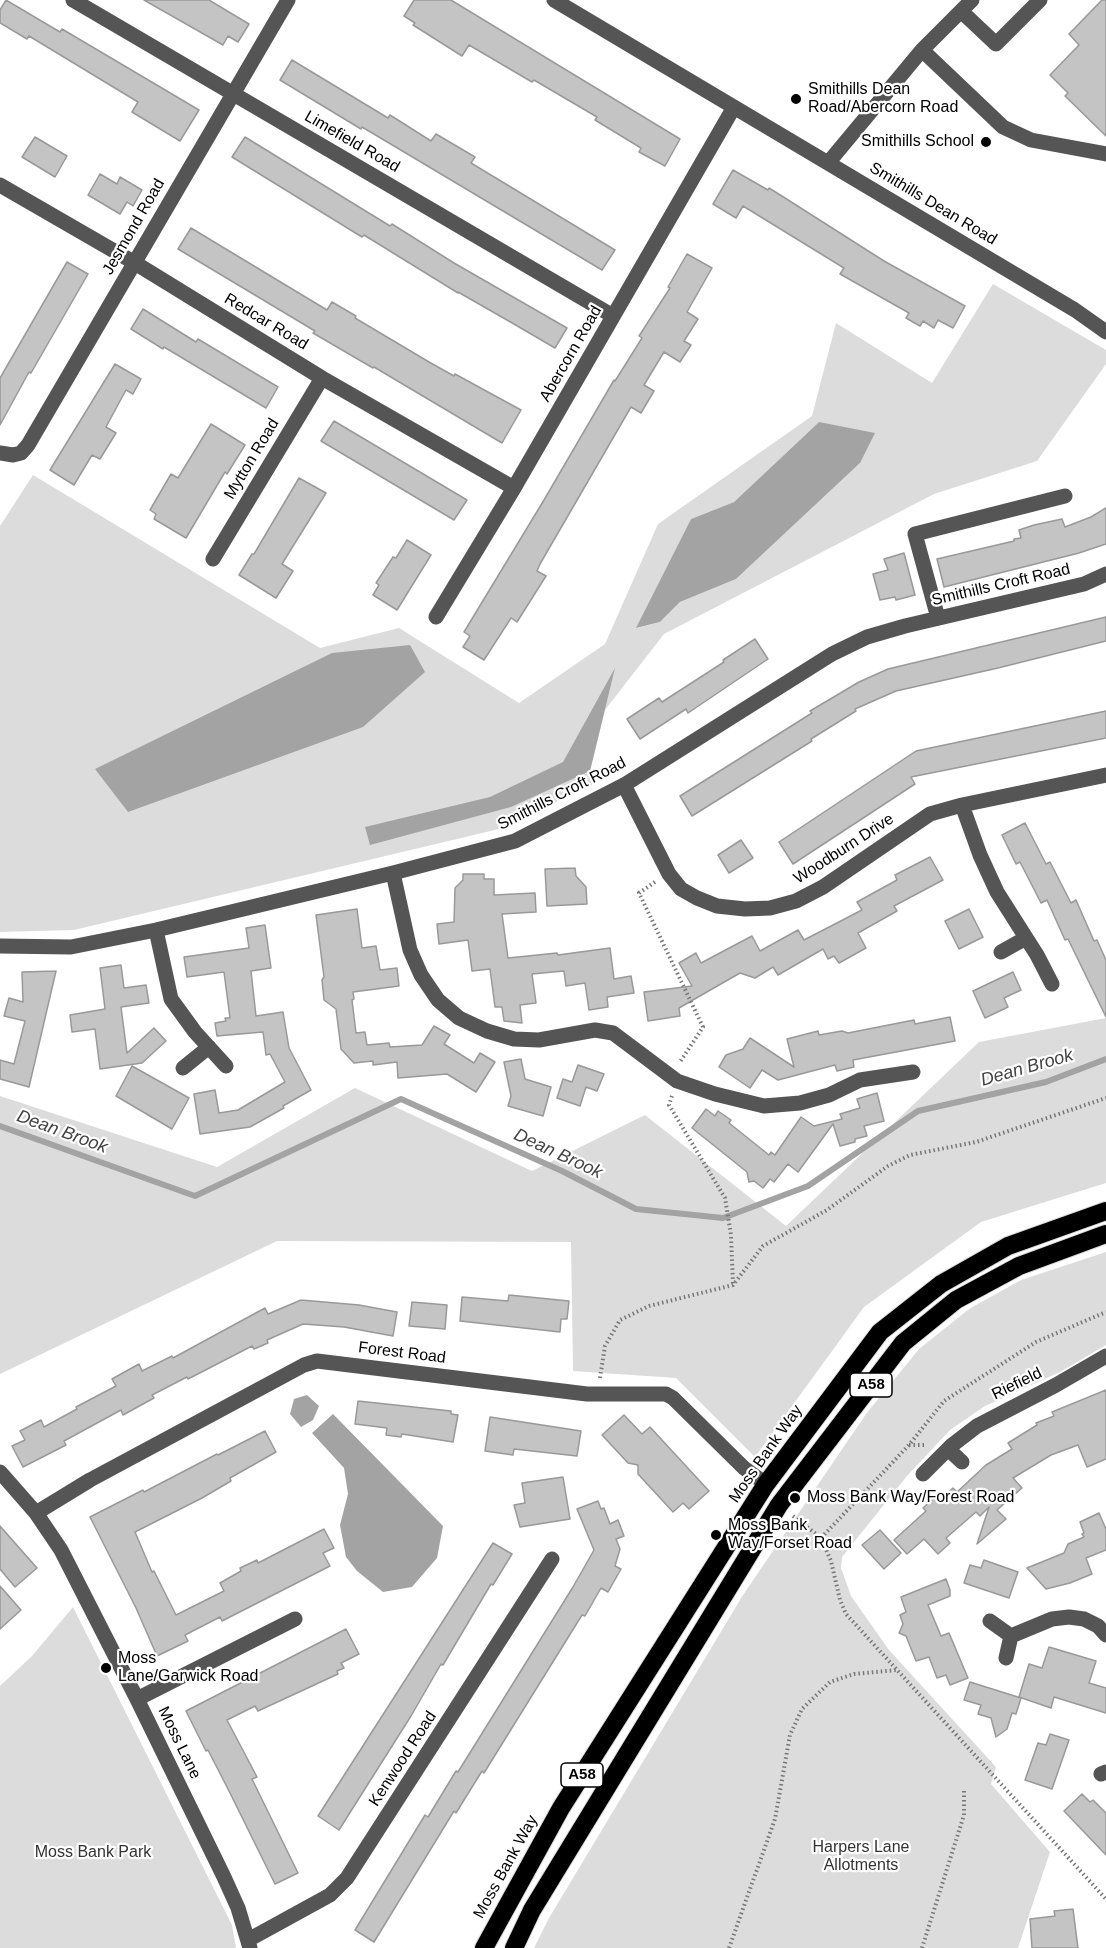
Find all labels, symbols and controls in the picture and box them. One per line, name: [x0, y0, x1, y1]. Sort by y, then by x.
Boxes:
place label: Smithills Dean Road/Abercorn Road: [808, 80, 958, 118]
marker: Smithills Dean Road/Abercorn Road: [789, 92, 803, 106]
street label: Limefield Road: [301, 107, 403, 177]
place label: Smithills School: [861, 132, 974, 152]
marker: Smithills School: [979, 135, 993, 149]
street label: Smithills Dean Road: [866, 158, 1000, 250]
street label: Jesmond Road: [99, 176, 169, 278]
street label: Redcar Road: [221, 289, 311, 355]
street label: Abercorn Road: [536, 303, 606, 405]
street label: Mytton Road: [220, 415, 284, 503]
street label: Smithills Croft Road: [930, 560, 1072, 610]
street label: Smithills Croft Road: [495, 753, 629, 835]
street label: Woodburn Drive: [790, 810, 898, 888]
water label: Dean Brook: [978, 1045, 1076, 1091]
water label: Dean Brook: [14, 1106, 110, 1158]
water label: Dean Brook: [510, 1124, 606, 1184]
street label: Forest Road: [357, 1338, 447, 1368]
street label: Riefield: [989, 1364, 1045, 1404]
road number: A58: [850, 1373, 892, 1397]
street label: Moss Bank Way: [725, 1401, 807, 1507]
place label: Moss Bank Way/Forest Road: [807, 1488, 1014, 1508]
marker: Moss Bank Way/Forest Road: [788, 1491, 802, 1505]
place label: Moss Bank Way/Forset Road: [728, 1516, 852, 1554]
marker: Moss Bank Way/Forset Road: [709, 1528, 723, 1542]
place label: Moss Lane/Garwick Road: [118, 1649, 259, 1687]
marker: Moss Lane/Garwick Road: [99, 1661, 113, 1675]
street label: Moss Lane: [153, 1704, 205, 1782]
street label: Kenwood Road: [365, 1708, 441, 1810]
road number: A58: [561, 1763, 603, 1787]
street label: Moss Bank Way: [470, 1812, 542, 1922]
park label: Harpers Lane Allotments: [813, 1838, 909, 1876]
park label: Moss Bank Park: [35, 1843, 151, 1863]

